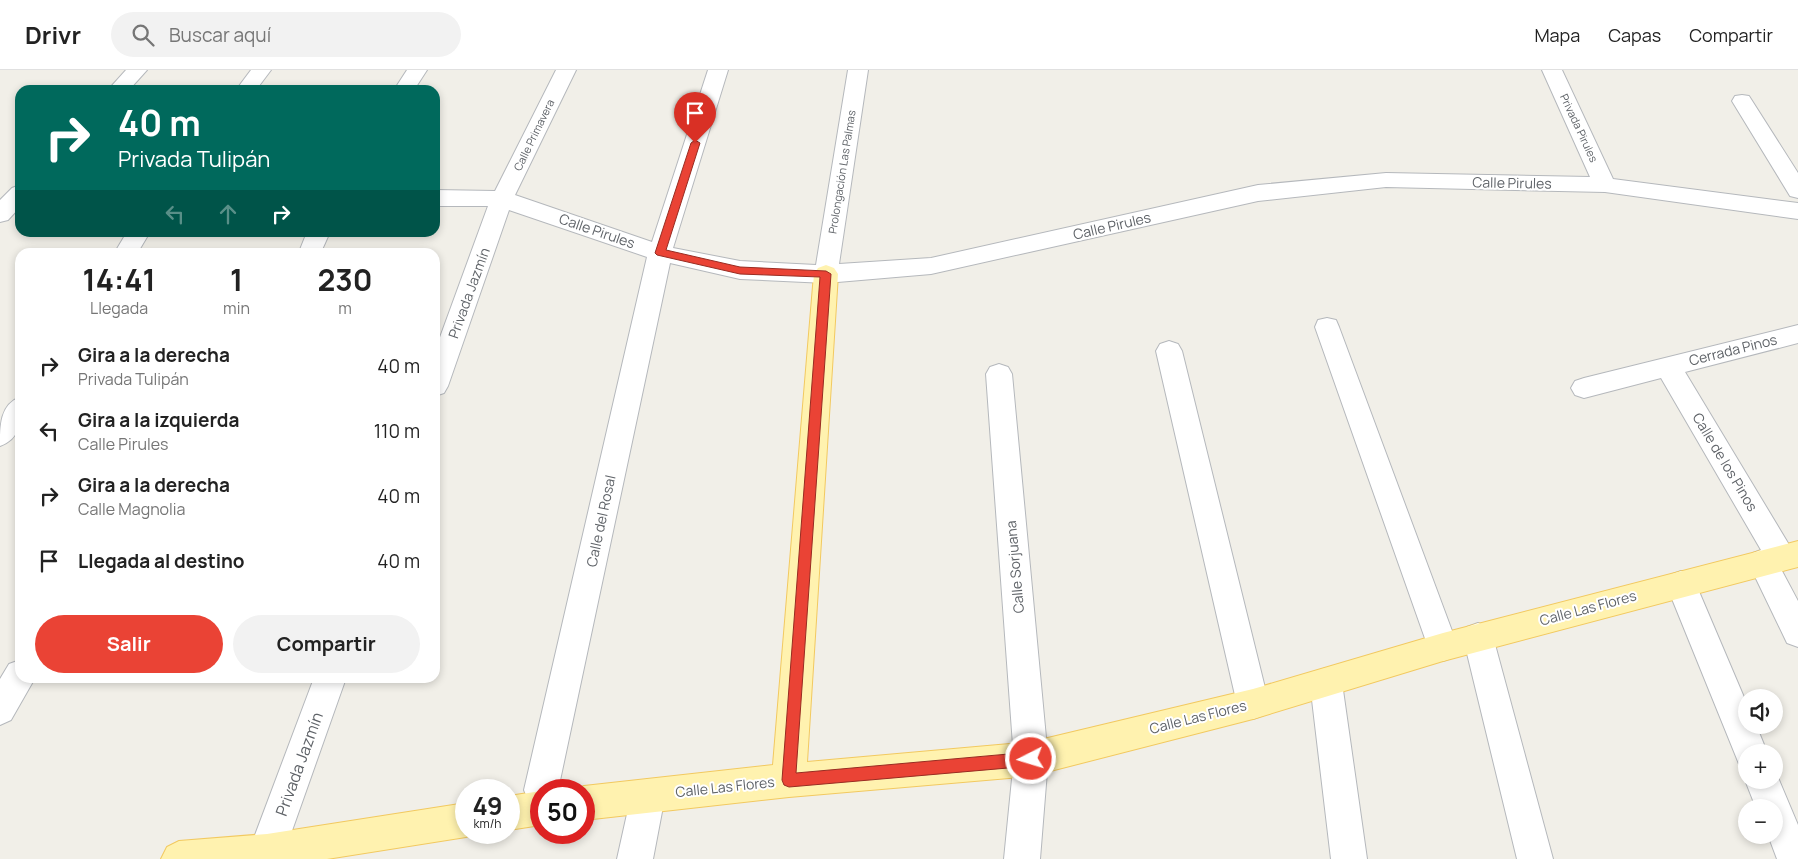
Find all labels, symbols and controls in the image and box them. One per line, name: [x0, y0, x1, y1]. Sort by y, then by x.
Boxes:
search box: [111, 12, 461, 57]
text: Drivr: [25, 18, 81, 51]
icon: search: [129, 21, 157, 49]
text: Buscar aquí: [169, 22, 271, 48]
text: Mapa: [1534, 23, 1580, 47]
text: Capas: [1608, 23, 1661, 47]
text: Compartir: [1689, 23, 1773, 47]
street label: Privada Pirules: [1557, 91, 1602, 165]
pin: [674, 92, 716, 143]
street label: Calle Primavera: [510, 97, 557, 173]
text: 40 m: [118, 99, 201, 147]
icon: arrive: [681, 99, 709, 127]
icon: right: [35, 105, 100, 170]
street label: Prolongación Las Palmas: [824, 109, 859, 235]
text: Privada Tulipán: [118, 144, 270, 174]
street label: Calle Pirules: [1472, 172, 1552, 193]
icon: left: [161, 200, 189, 228]
icon: ahead: [214, 200, 242, 228]
icon: right: [267, 200, 295, 228]
street label: Calle Pirules: [1071, 207, 1153, 244]
street label: Calle Pirules: [557, 209, 638, 252]
street label: Privada Jazmín: [443, 245, 494, 341]
text: 14:41: [83, 259, 156, 300]
text: 1: [230, 259, 243, 300]
text: 230: [317, 259, 372, 300]
text: Llegada: [90, 297, 148, 319]
text: min: [223, 297, 250, 319]
text: m: [338, 297, 352, 319]
street label: Cerrada Pinos: [1687, 329, 1779, 370]
text: Gira a la derecha: [78, 342, 230, 368]
icon: right: [35, 352, 63, 380]
text: 40 m: [377, 353, 420, 379]
text: Privada Tulipán: [78, 368, 189, 390]
text: Gira a la izquierda: [78, 407, 239, 433]
street label: Calle de los Pinos: [1688, 409, 1762, 515]
icon: left: [35, 417, 63, 445]
text: 110 m: [374, 418, 420, 444]
text: Calle Pirules: [78, 433, 169, 455]
text: Gira a la derecha: [78, 472, 230, 498]
street label: Calle del Rosal: [582, 473, 620, 569]
icon: right: [35, 482, 63, 510]
text: 40 m: [377, 483, 420, 509]
text: Calle Magnolia: [78, 498, 185, 520]
street label: Calle Sorjuana: [1001, 520, 1028, 614]
icon: arrive: [35, 547, 63, 575]
text: Llegada al destino: [78, 548, 245, 574]
text: 40 m: [377, 548, 420, 574]
street label: Calle Las Flores: [1537, 585, 1638, 630]
button: Salir: [35, 615, 223, 673]
button: Compartir: [233, 615, 420, 673]
map controls: [1738, 689, 1783, 844]
button: sound: [1738, 689, 1783, 734]
street label: Calle Las Flores: [1147, 695, 1248, 738]
street label: Privada Jazmín: [270, 709, 328, 819]
position arrow: [1004, 732, 1056, 784]
button: +: [1738, 744, 1783, 789]
street label: Calle Las Flores: [675, 772, 775, 801]
speed limit sign: 50: [530, 779, 595, 844]
text: 49: [472, 788, 503, 823]
button: −: [1738, 799, 1783, 844]
text: km/h: [474, 815, 501, 832]

